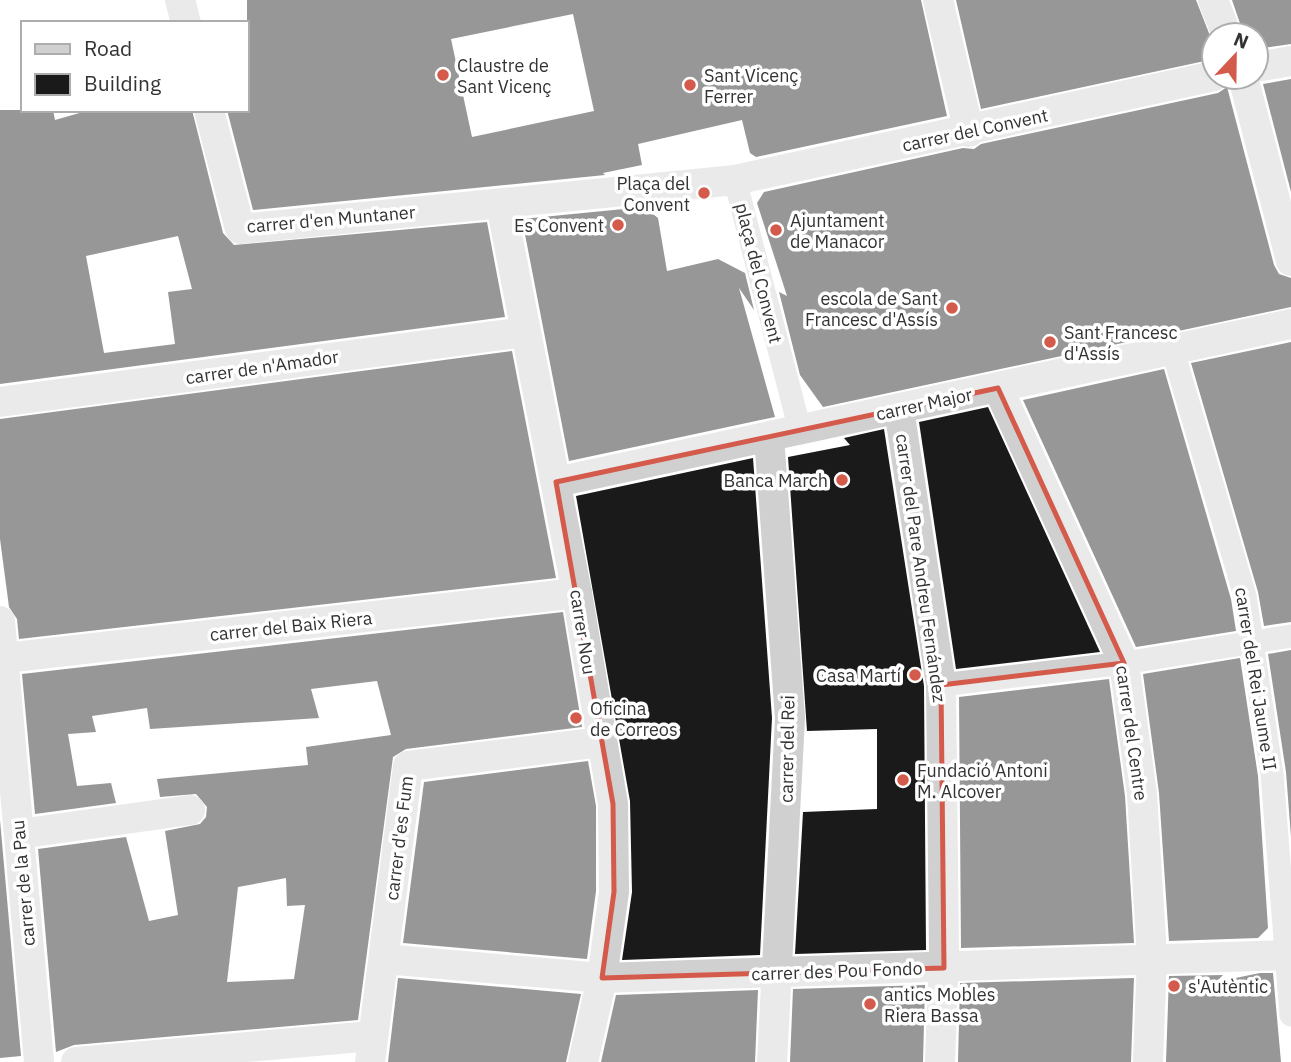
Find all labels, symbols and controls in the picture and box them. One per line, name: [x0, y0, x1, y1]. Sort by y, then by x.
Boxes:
legend: [21, 21, 248, 112]
north arrow: [1200, 21, 1270, 91]
text: N: [1230, 27, 1252, 54]
text: Road: [84, 34, 132, 62]
place label: Claustre de Sant Vicenç: [457, 54, 551, 98]
place label: Sant Vicenç Ferrer: [704, 64, 798, 108]
marker: Claustre de Sant Vicenç: [435, 67, 451, 83]
text: Building: [84, 69, 161, 97]
marker: Sant Vicenç Ferrer: [682, 77, 698, 93]
street label: carrer del Convent: [900, 103, 1050, 157]
place label: Plaça del Convent: [616, 172, 690, 216]
marker: Plaça del Convent: [696, 185, 712, 201]
street label: carrer d'en Muntaner: [246, 200, 417, 238]
street label: plaça del Convent: [730, 200, 788, 346]
place label: Ajuntament de Manacor: [790, 209, 885, 253]
place label: Es Convent: [514, 214, 604, 237]
marker: Es Convent: [610, 217, 626, 233]
marker: Ajuntament de Manacor: [768, 222, 784, 238]
place label: escola de Sant Francesc d'Assís: [805, 287, 938, 331]
marker: escola de Sant Francesc d'Assís: [944, 300, 960, 316]
place label: Sant Francesc d'Assís: [1064, 321, 1178, 365]
marker: Sant Francesc d'Assís: [1042, 334, 1058, 350]
street label: carrer de n'Amador: [184, 345, 340, 389]
street label: carrer Major: [874, 382, 975, 425]
street label: carrer del Pare Andreu Fernández: [891, 432, 951, 704]
place label: Banca March: [723, 469, 828, 492]
marker: Banca March: [834, 472, 850, 488]
street label: carrer del Rei Jaume II: [1230, 586, 1282, 772]
street label: carrer Nou: [565, 588, 601, 676]
street label: carrer del Baix Riera: [209, 606, 374, 646]
place label: Casa Martí: [816, 664, 901, 687]
street label: carrer del Centre: [1111, 664, 1153, 802]
marker: Casa Martí: [907, 667, 923, 683]
street label: carrer del Rei: [775, 695, 799, 803]
place label: Oficina de Correos: [590, 697, 678, 741]
marker: Oficina de Correos: [568, 710, 584, 726]
place label: Fundació Antoni M. Alcover: [917, 759, 1048, 803]
marker: Fundació Antoni M. Alcover: [895, 772, 911, 788]
street label: carrer d'es Fum: [380, 774, 418, 902]
street label: carrer de la Pau: [6, 819, 40, 947]
street label: carrer des Pou Fondo: [751, 957, 923, 985]
place label: s'Autèntic: [1188, 975, 1268, 998]
marker: s'Autèntic: [1166, 978, 1182, 994]
place label: antics Mobles Riera Bassa: [884, 983, 995, 1027]
marker: antics Mobles Riera Bassa: [862, 996, 878, 1012]

